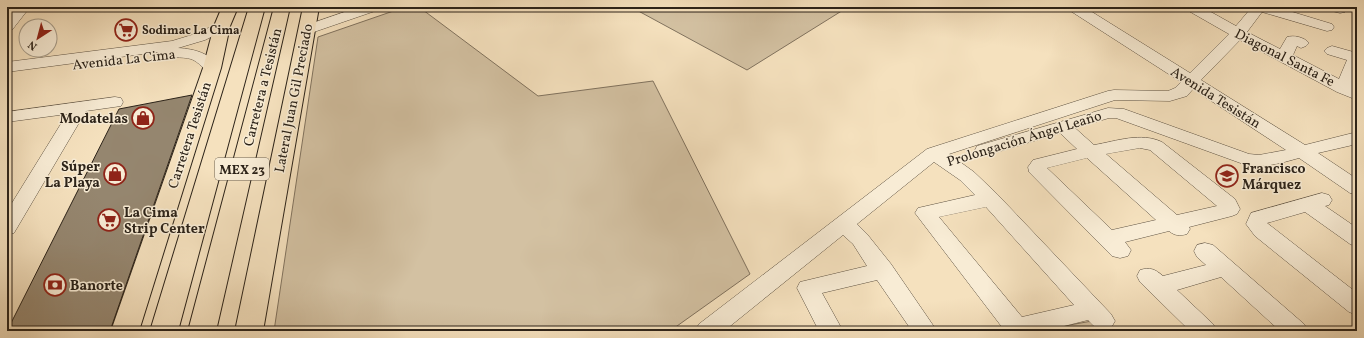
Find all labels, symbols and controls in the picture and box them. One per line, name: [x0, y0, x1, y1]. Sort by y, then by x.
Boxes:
supermarket icon: Sodimac La Cima: [113, 17, 139, 43]
north arrow: [18, 18, 58, 58]
street label: Lateral Juan Gil Preciado: [271, 22, 318, 174]
place label: Sodimac La Cima: [142, 23, 240, 39]
street label: Diagonal Santa Fe: [1231, 25, 1338, 92]
street label: Carretera a Tesistán: [240, 26, 287, 148]
text: N: [25, 36, 41, 53]
street label: Avenida La Cima: [72, 46, 177, 75]
street label: Avenida Tesistán: [1166, 63, 1264, 134]
street label: Carretera Tesistán: [164, 80, 217, 191]
shop icon: Modatelas: [130, 105, 156, 131]
street label: Prolongación Ángel Leaño: [945, 107, 1104, 172]
place label: Modatelas: [59, 110, 128, 129]
place label: Súper La Playa: [45, 158, 100, 193]
road number: MEX 23: [215, 158, 269, 180]
place label: Francisco Márquez: [1242, 160, 1305, 195]
shop icon: Súper La Playa: [102, 161, 128, 187]
school or university icon: Francisco Márquez: [1214, 163, 1240, 189]
place label: La Cima Strip Center: [124, 204, 205, 239]
supermarket icon: La Cima Strip Center: [96, 207, 122, 233]
bank icon: Banorte: [42, 272, 68, 298]
place label: Banorte: [70, 277, 123, 296]

